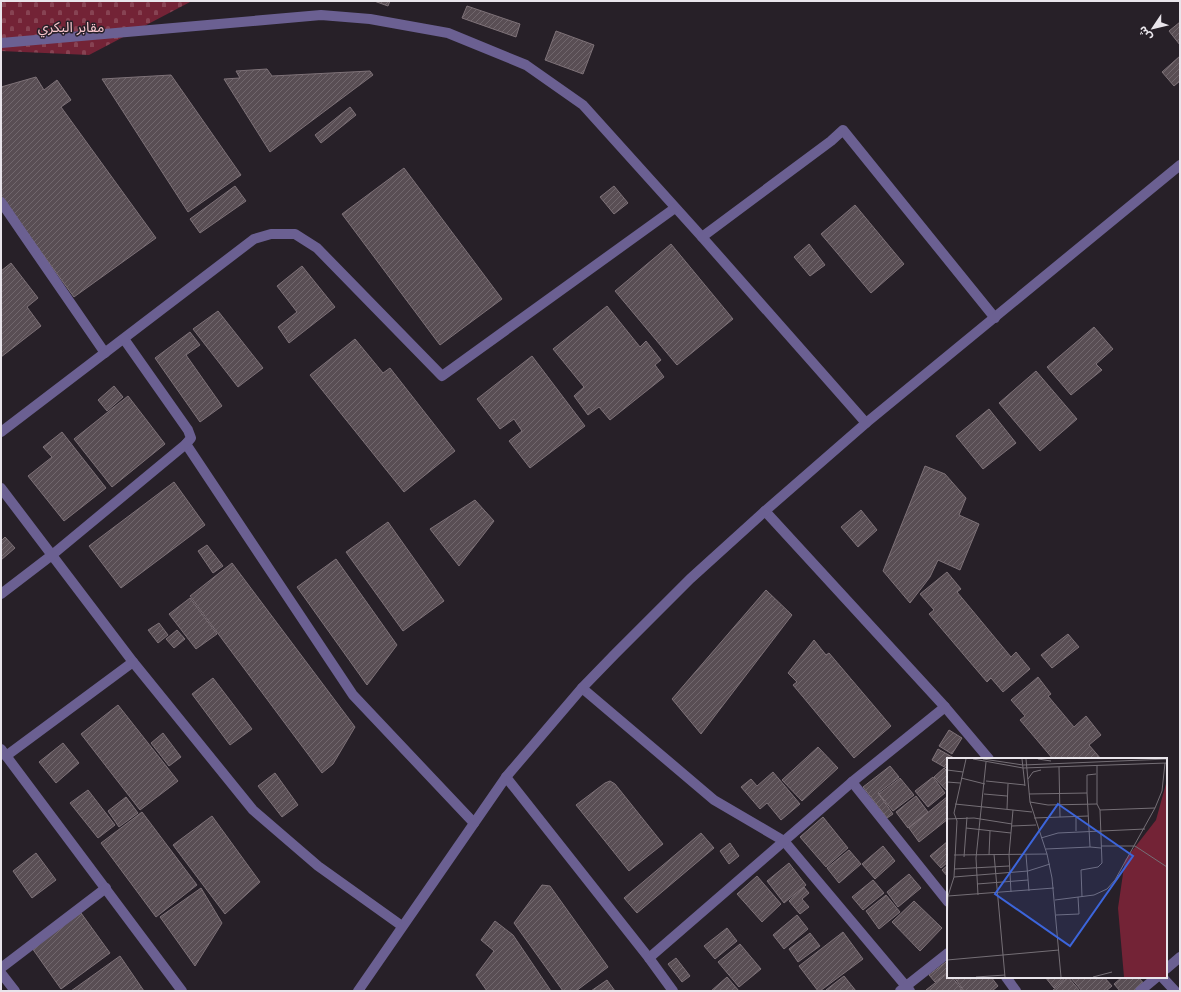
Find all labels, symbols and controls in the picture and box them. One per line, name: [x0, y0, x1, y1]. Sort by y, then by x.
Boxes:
north arrow: [1133, 8, 1173, 48]
park label: مقابر البكري: [38, 19, 104, 38]
text: ش: [1136, 24, 1155, 43]
inset map: [947, 758, 1167, 978]

